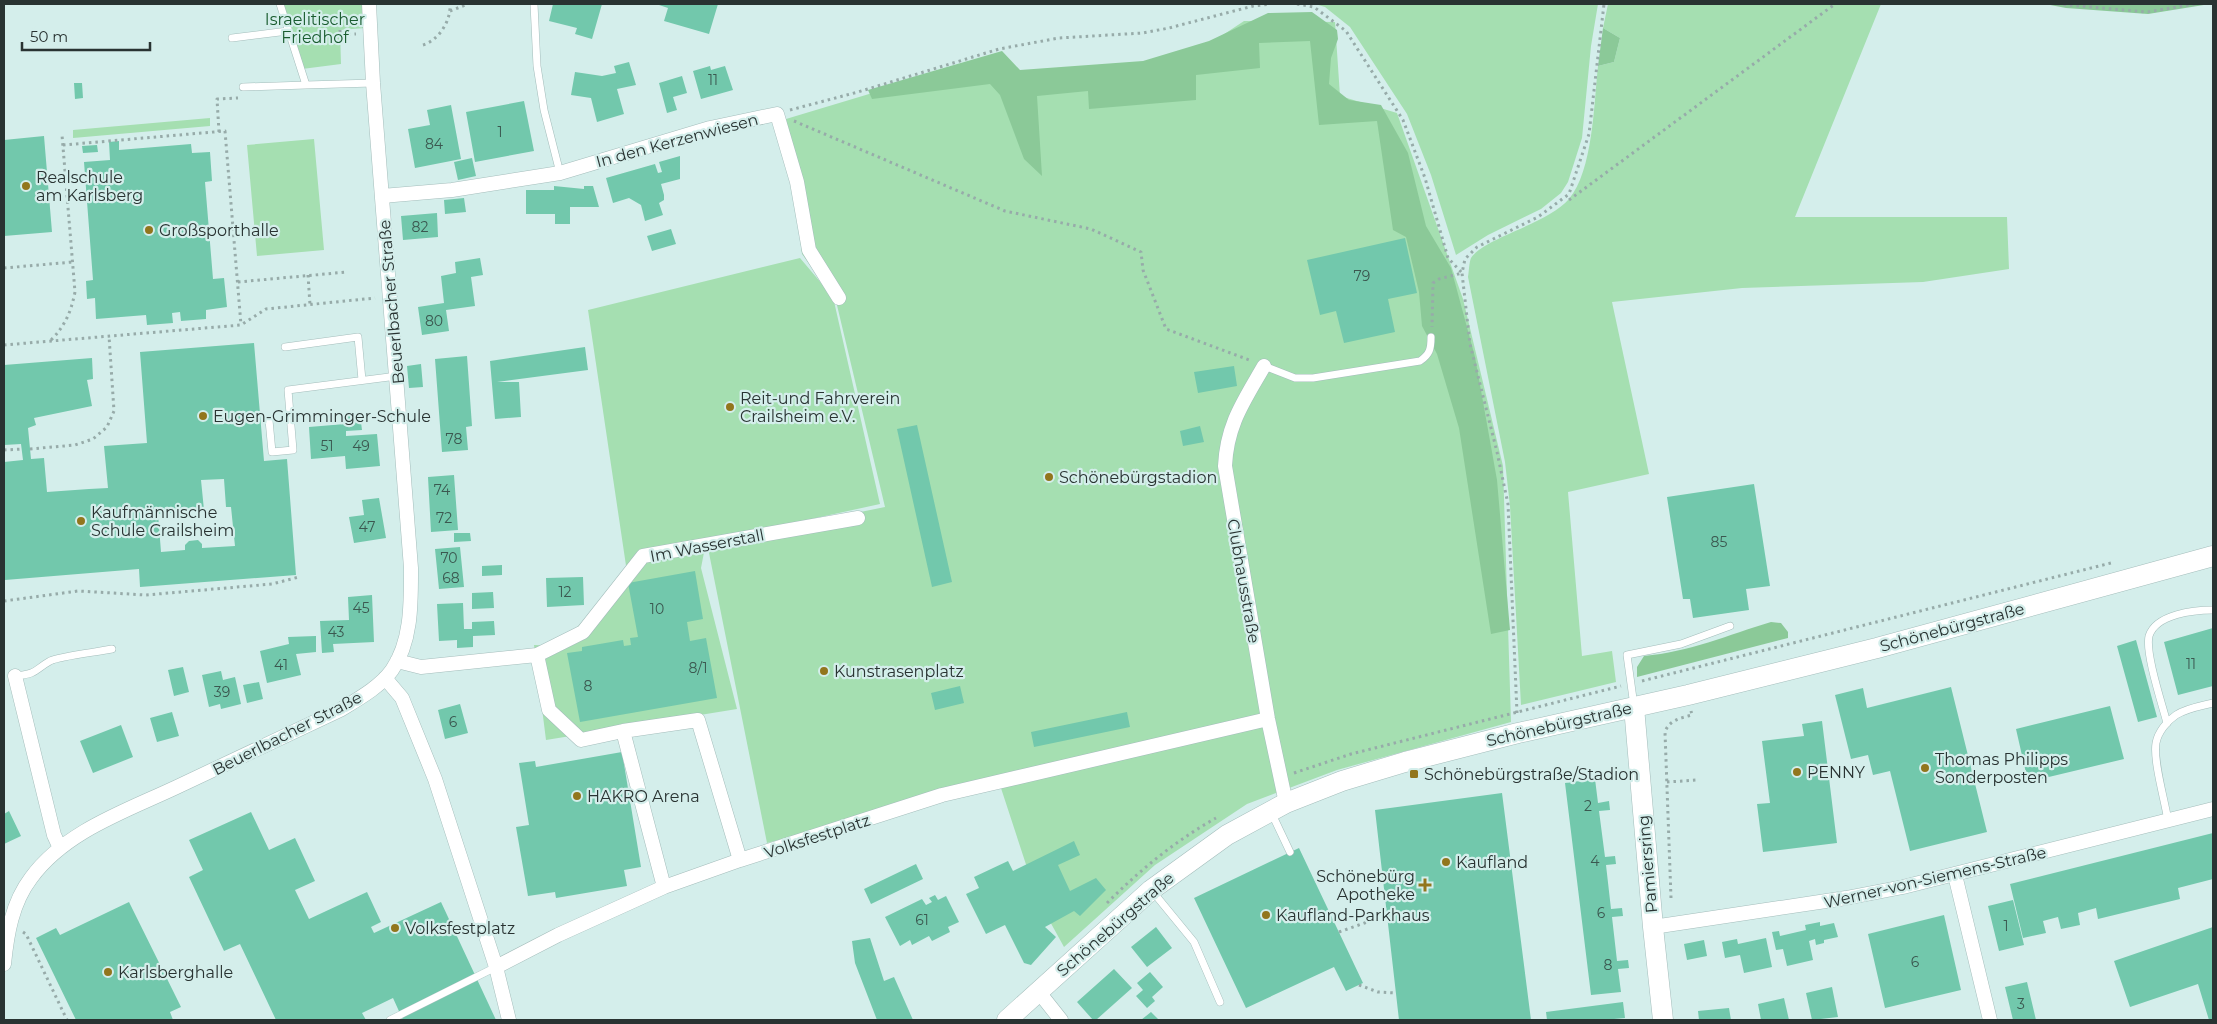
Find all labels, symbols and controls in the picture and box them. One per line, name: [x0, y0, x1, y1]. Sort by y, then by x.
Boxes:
park label: Israelitischer Friedhof: [265, 10, 365, 47]
scale bar: [22, 20, 150, 52]
text: 50 m: [30, 27, 68, 46]
house number: 11: [708, 71, 718, 89]
street label: In den Kerzenwiesen: [594, 110, 760, 171]
house number: 1: [497, 123, 503, 141]
house number: 84: [425, 135, 444, 153]
place label: Realschule am Karlsberg: [36, 168, 143, 205]
marker: Realschule am Karlsberg: [20, 180, 32, 192]
house number: 82: [412, 218, 428, 236]
street label: Beuerlbacher Straße: [375, 219, 408, 385]
place label: Großsporthalle: [159, 221, 279, 240]
marker: Großsporthalle: [143, 224, 155, 236]
house number: 79: [1354, 267, 1370, 285]
house number: 80: [425, 312, 443, 330]
place label: Reit-und Fahrverein Crailsheim e.V.: [740, 389, 900, 426]
marker: Reit-und Fahrverein Crailsheim e.V.: [724, 401, 736, 413]
place label: Eugen-Grimminger-Schule: [213, 407, 431, 426]
marker: Eugen-Grimminger-Schule: [197, 410, 209, 422]
house number: 78: [446, 430, 463, 448]
house number: 51: [321, 437, 333, 455]
house number: 49: [352, 437, 370, 455]
place label: Schönebürgstadion: [1059, 468, 1217, 487]
marker: Schönebürgstadion: [1043, 471, 1055, 483]
house number: 74: [434, 481, 451, 499]
place label: Kaufmännische Schule Crailsheim: [91, 503, 234, 540]
house number: 72: [436, 509, 452, 527]
marker: Kaufmännische Schule Crailsheim: [75, 515, 87, 527]
street label: Clubhausstraße: [1223, 517, 1264, 645]
house number: 47: [359, 518, 375, 536]
street label: Im Wasserstall: [648, 525, 766, 566]
house number: 85: [1711, 533, 1728, 551]
house number: 70: [440, 549, 458, 567]
house number: 68: [442, 569, 460, 587]
house number: 12: [558, 583, 572, 601]
house number: 45: [352, 599, 370, 617]
street label: Schönebürgstraße: [1878, 599, 2026, 656]
house number: 10: [650, 600, 664, 618]
house number: 43: [328, 623, 345, 641]
house number: 11: [2186, 655, 2196, 673]
house number: 41: [274, 656, 288, 674]
house number: 8/1: [688, 659, 708, 677]
place label: Kunstrasenplatz: [834, 662, 964, 681]
marker: Kunstrasenplatz: [818, 665, 830, 677]
house number: 8: [584, 677, 593, 695]
house number: 39: [214, 683, 230, 701]
street label: Beuerlbacher Straße: [209, 688, 365, 779]
street label: Schönebürgstraße: [1485, 699, 1634, 750]
house number: 6: [449, 713, 458, 731]
place label: Thomas Philipps Sonderposten: [1935, 750, 2068, 787]
marker: Thomas Philipps Sonderposten: [1919, 762, 1931, 774]
place label: PENNY: [1807, 763, 1866, 782]
place label: Schönebürgstraße/Stadion: [1424, 765, 1639, 784]
marker: PENNY: [1791, 766, 1803, 778]
marker: Schönebürgstraße/Stadion: [1408, 768, 1420, 780]
place label: HAKRO Arena: [587, 787, 700, 806]
marker: HAKRO Arena: [571, 790, 583, 802]
house number: 2: [1584, 797, 1592, 815]
street label: Volksfestplatz: [762, 810, 873, 863]
street label: Pamiersring: [1634, 814, 1661, 914]
street label: Werner-von-Siemens-Straße: [1822, 843, 2048, 912]
house number: 4: [1590, 852, 1600, 870]
place label: Kaufland: [1456, 853, 1528, 872]
marker: Kaufland: [1440, 856, 1452, 868]
place label: Schönebürg Apotheke: [1316, 867, 1415, 904]
street label: Schönebürgstraße: [1053, 868, 1178, 980]
marker: Schönebürg Apotheke: [1419, 879, 1431, 891]
house number: 6: [1597, 904, 1606, 922]
place label: Kaufland-Parkhaus: [1276, 906, 1430, 925]
marker: Kaufland-Parkhaus: [1260, 909, 1272, 921]
house number: 61: [915, 911, 929, 929]
house number: 1: [2003, 917, 2009, 935]
place label: Volksfestplatz: [405, 919, 515, 938]
marker: Volksfestplatz: [389, 922, 401, 934]
house number: 6: [1911, 953, 1920, 971]
house number: 8: [1604, 956, 1613, 974]
place label: Karlsberghalle: [118, 963, 233, 982]
marker: Karlsberghalle: [102, 966, 114, 978]
house number: 3: [2017, 995, 2025, 1013]

